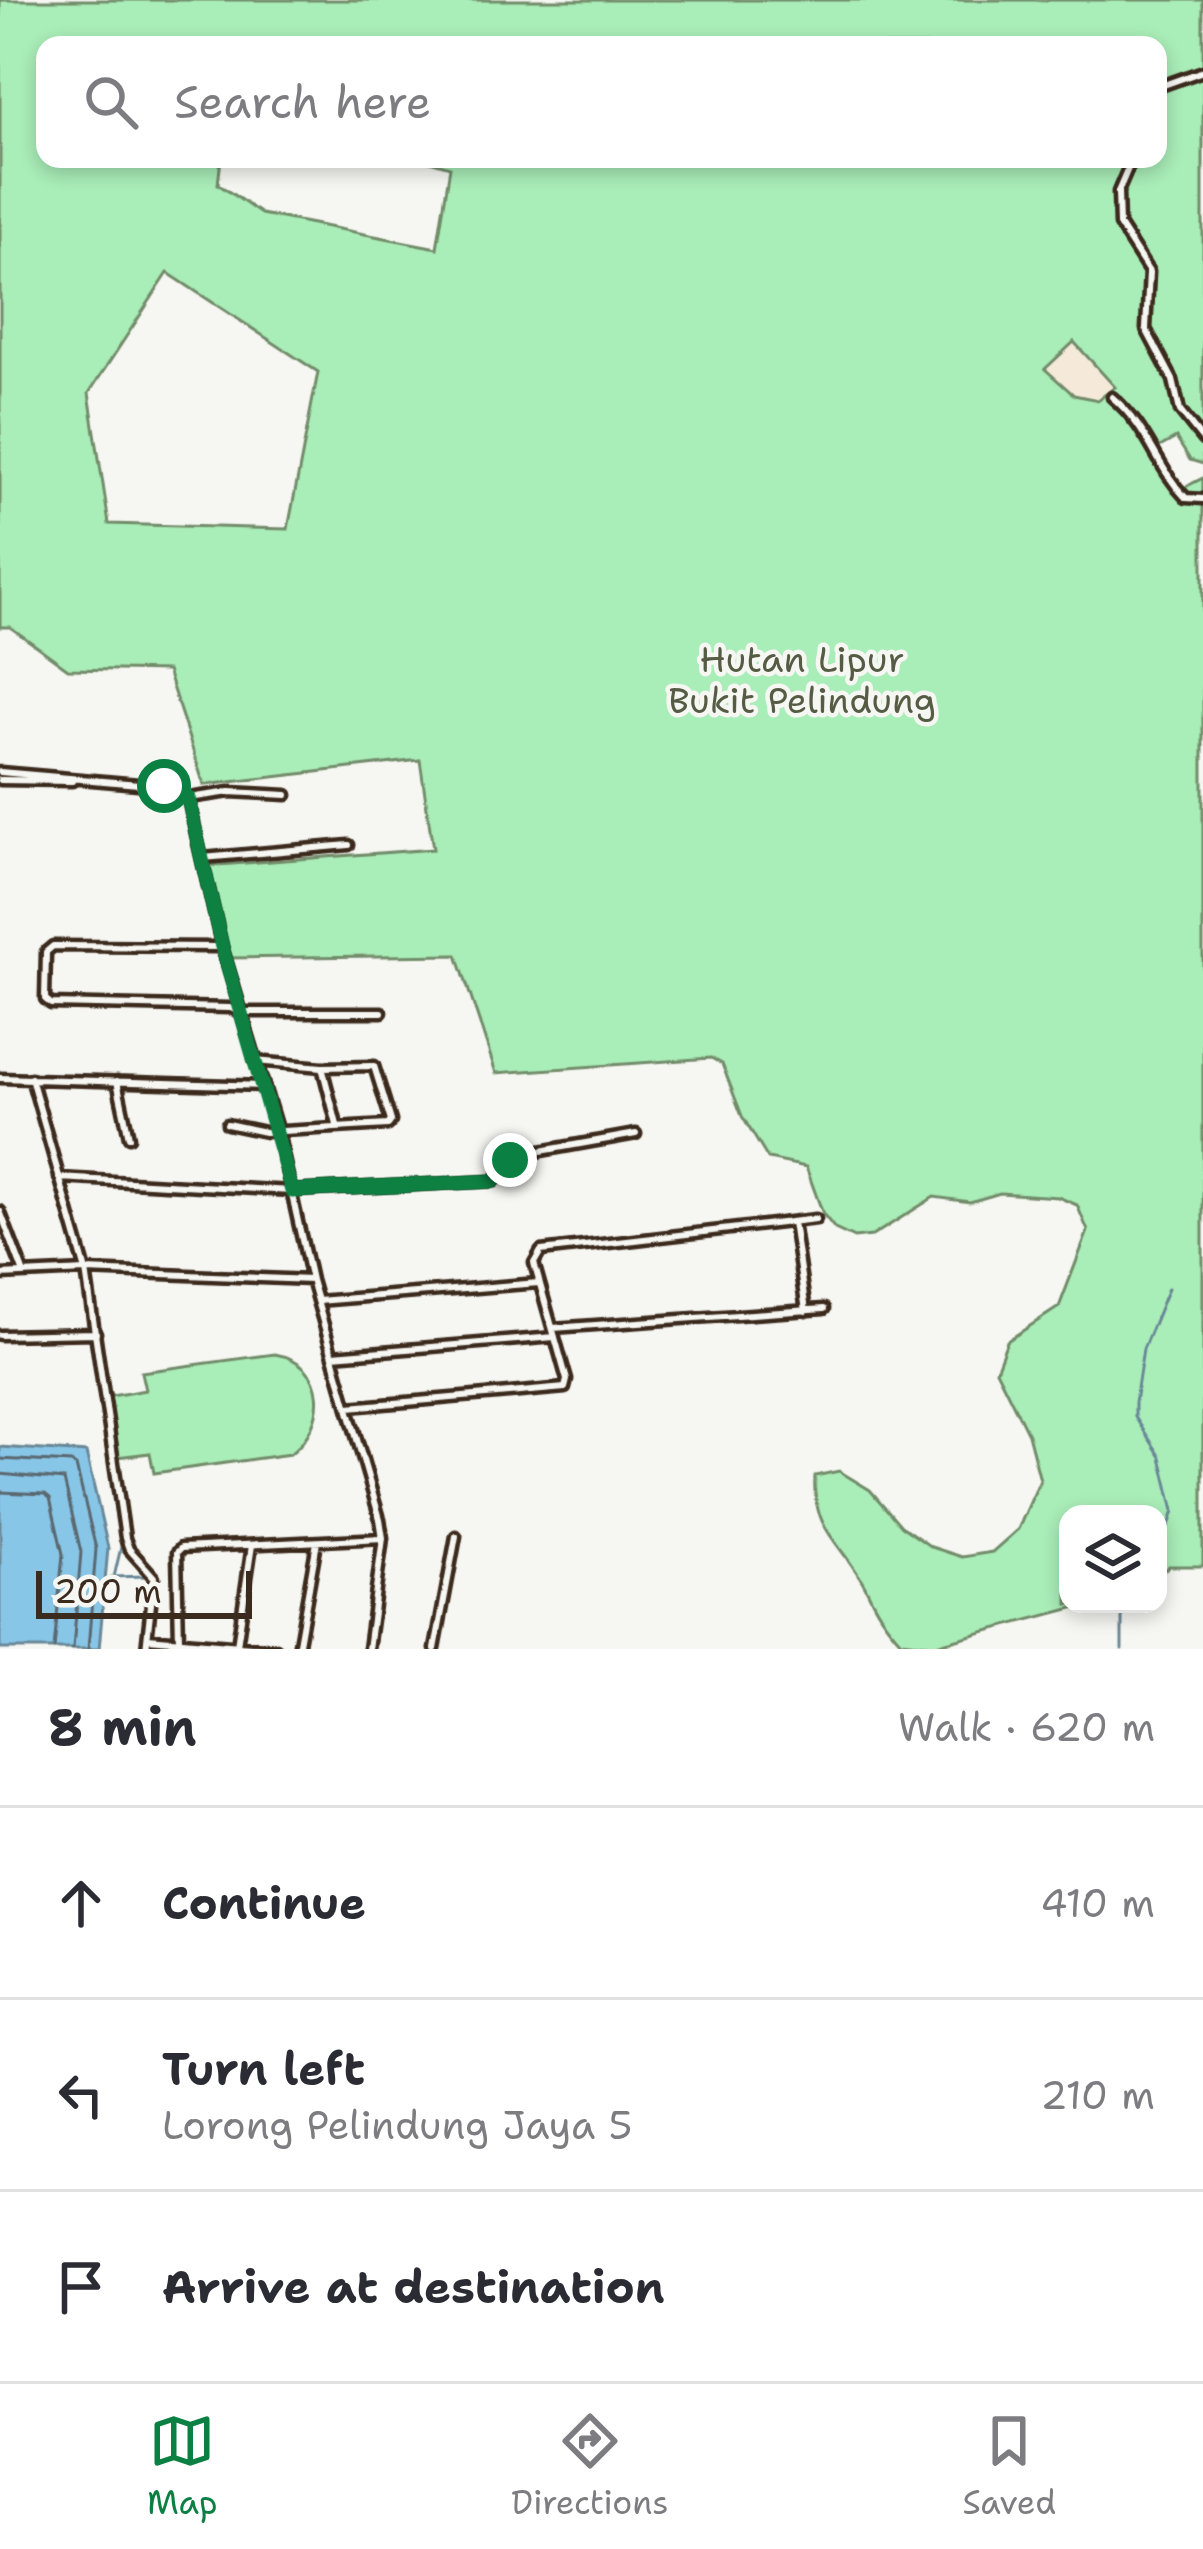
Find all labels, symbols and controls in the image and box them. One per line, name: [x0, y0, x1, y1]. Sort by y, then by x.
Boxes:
search box: [36, 36, 1167, 168]
icon: search: [78, 69, 144, 135]
text: Search here: [174, 72, 431, 132]
park label: Hutan Lipur Bukit Pelindung: [668, 635, 936, 725]
route start: [137, 759, 191, 813]
route end: [483, 1133, 537, 1187]
map controls: [1059, 1505, 1167, 1613]
button: layers: [1059, 1505, 1167, 1613]
scale bar: [36, 1565, 252, 1618]
text: 200 m: [54, 1569, 162, 1614]
text: 8 min: [48, 1693, 197, 1761]
text: Walk · 620 m: [898, 1701, 1155, 1753]
icon: ahead: [48, 1870, 114, 1936]
text: Continue: [162, 1873, 366, 1933]
text: 410 m: [1040, 1877, 1155, 1929]
text: Turn left: [162, 2039, 365, 2099]
icon: left: [48, 2062, 114, 2128]
text: 210 m: [1040, 2069, 1155, 2121]
text: Lorong Pelindung Jaya 5: [162, 2099, 632, 2151]
icon: arrive: [48, 2254, 114, 2320]
text: Arrive at destination: [162, 2257, 665, 2317]
tab: Map: [147, 2408, 218, 2525]
tab: Directions: [511, 2408, 669, 2525]
tab: Saved: [962, 2408, 1056, 2525]

